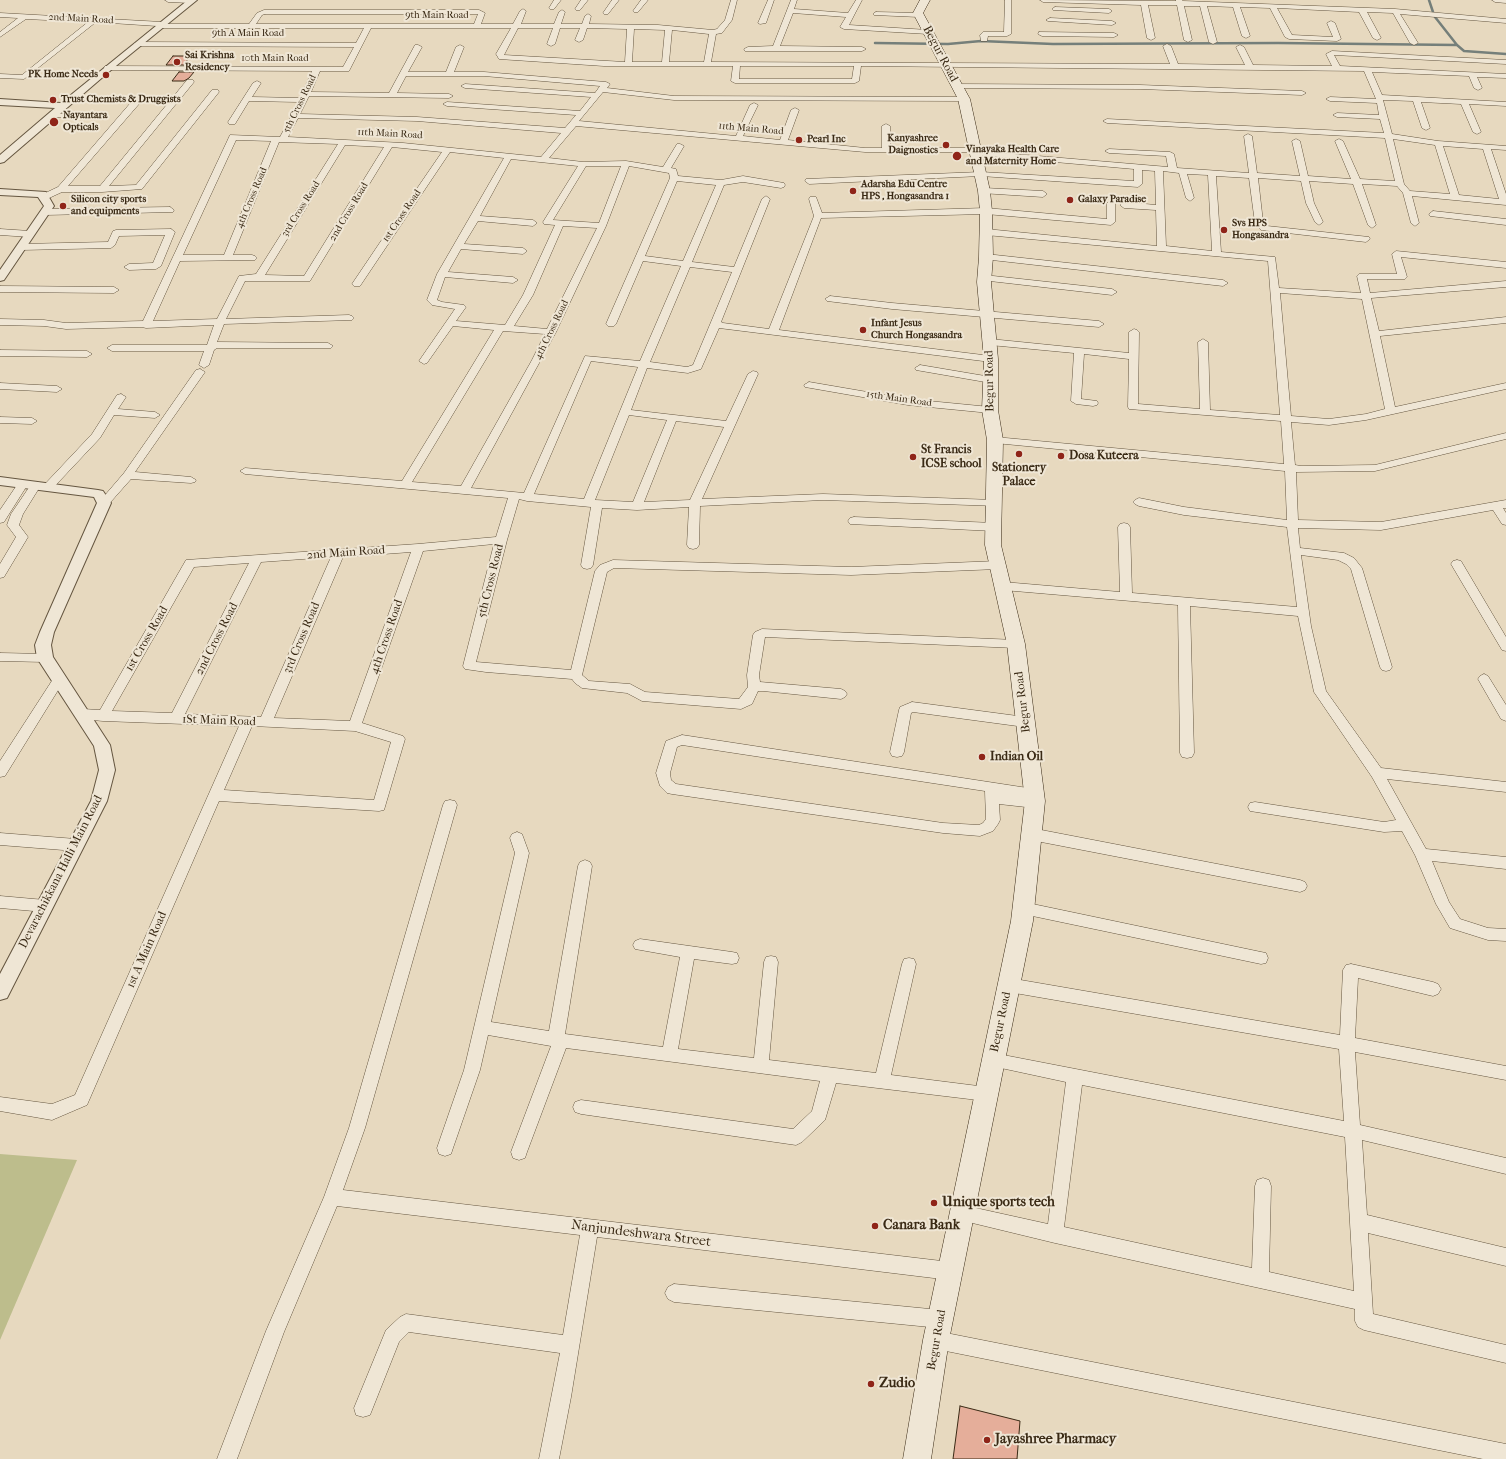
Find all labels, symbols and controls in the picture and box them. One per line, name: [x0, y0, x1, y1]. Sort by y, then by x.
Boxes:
street label: 9th Main Road: [405, 10, 469, 22]
street label: 2nd Main Road: [48, 11, 114, 27]
street label: Begur Road: [919, 23, 961, 85]
street label: 9th A Main Road: [212, 28, 284, 40]
place label: Sai Krishna Residency: [185, 50, 234, 74]
street label: 10th Main Road: [241, 53, 309, 65]
marker: Sai Krishna Residency: [172, 57, 182, 67]
place label: PK Home Needs: [28, 69, 98, 81]
marker: PK Home Needs: [101, 70, 111, 80]
street label: 5th Cross Road: [281, 73, 319, 135]
place label: Trust Chemists & Druggists: [61, 94, 181, 106]
marker: Trust Chemists & Druggists: [48, 95, 58, 105]
place label: Nayantara Opticals: [63, 110, 107, 134]
marker: Nayantara Opticals: [48, 116, 60, 128]
street label: 11th Main Road: [718, 120, 784, 138]
street label: 11th Main Road: [357, 126, 423, 142]
place label: Kanyashree Daignostics: [887, 133, 938, 156]
place label: Pearl Inc: [807, 134, 846, 146]
marker: Pearl Inc: [794, 135, 804, 145]
marker: Kanyashree Daignostics: [941, 140, 951, 150]
place label: Vinayaka Health Care and Maternity Home: [966, 144, 1059, 168]
marker: Vinayaka Health Care and Maternity Home: [951, 150, 963, 162]
street label: 4th Cross Road: [234, 166, 270, 230]
street label: 3rd Cross Road: [279, 179, 323, 239]
place label: Adarsha Edu Centre HPS , Hongasandra 1: [861, 179, 949, 202]
street label: 2nd Cross Road: [327, 181, 371, 243]
marker: Adarsha Edu Centre HPS , Hongasandra 1: [848, 186, 858, 196]
street label: 1st Cross Road: [380, 187, 424, 245]
place label: Silicon city sports and equipments: [71, 194, 146, 218]
place label: Galaxy Paradise: [1078, 194, 1146, 206]
marker: Galaxy Paradise: [1065, 195, 1075, 205]
marker: Silicon city sports and equipments: [58, 201, 68, 211]
place label: Svs HPS Hongasandra: [1232, 218, 1289, 242]
marker: Svs HPS Hongasandra: [1219, 225, 1229, 235]
street label: 4th Cross Road: [532, 298, 572, 362]
place label: Infant Jesus Church Hongasandra: [871, 318, 962, 342]
marker: Infant Jesus Church Hongasandra: [858, 325, 868, 335]
street label: Begur Road: [982, 350, 998, 412]
street label: 15th Main Road: [865, 388, 933, 410]
place label: St Francis ICSE school: [921, 443, 981, 471]
marker: Stationery Palace: [1014, 449, 1024, 459]
place label: Dosa Kuteera: [1069, 449, 1139, 463]
marker: Dosa Kuteera: [1056, 451, 1066, 461]
marker: St Francis ICSE school: [908, 452, 918, 462]
place label: Stationery Palace: [992, 461, 1046, 489]
street label: 5th Cross Road: [475, 542, 507, 620]
street label: 2nd Main Road: [306, 543, 386, 563]
street label: 4th Cross Road: [367, 598, 407, 676]
street label: 2nd Cross Road: [193, 600, 241, 678]
street label: 3rd Cross Road: [280, 600, 324, 676]
street label: 1st Cross Road: [123, 604, 171, 674]
street label: Begur Road: [1012, 671, 1034, 733]
street label: 1St Main Road: [182, 713, 256, 729]
place label: Indian Oil: [990, 750, 1043, 764]
marker: Indian Oil: [977, 752, 987, 762]
street label: Devarachikkana Halli Main Road: [16, 793, 106, 951]
street label: 1st A Main Road: [124, 910, 170, 990]
street label: Begur Road: [988, 990, 1014, 1054]
place label: Unique sports tech: [942, 1195, 1055, 1211]
marker: Unique sports tech: [929, 1198, 939, 1208]
street label: Nanjundeshwara Street: [570, 1217, 712, 1251]
place label: Canara Bank: [883, 1218, 960, 1234]
marker: Canara Bank: [870, 1221, 880, 1231]
street label: Begur Road: [925, 1308, 949, 1372]
place label: Zudio: [879, 1376, 915, 1392]
marker: Zudio: [866, 1379, 876, 1389]
place label: Jayashree Pharmacy: [995, 1432, 1116, 1448]
marker: Jayashree Pharmacy: [982, 1435, 992, 1445]

